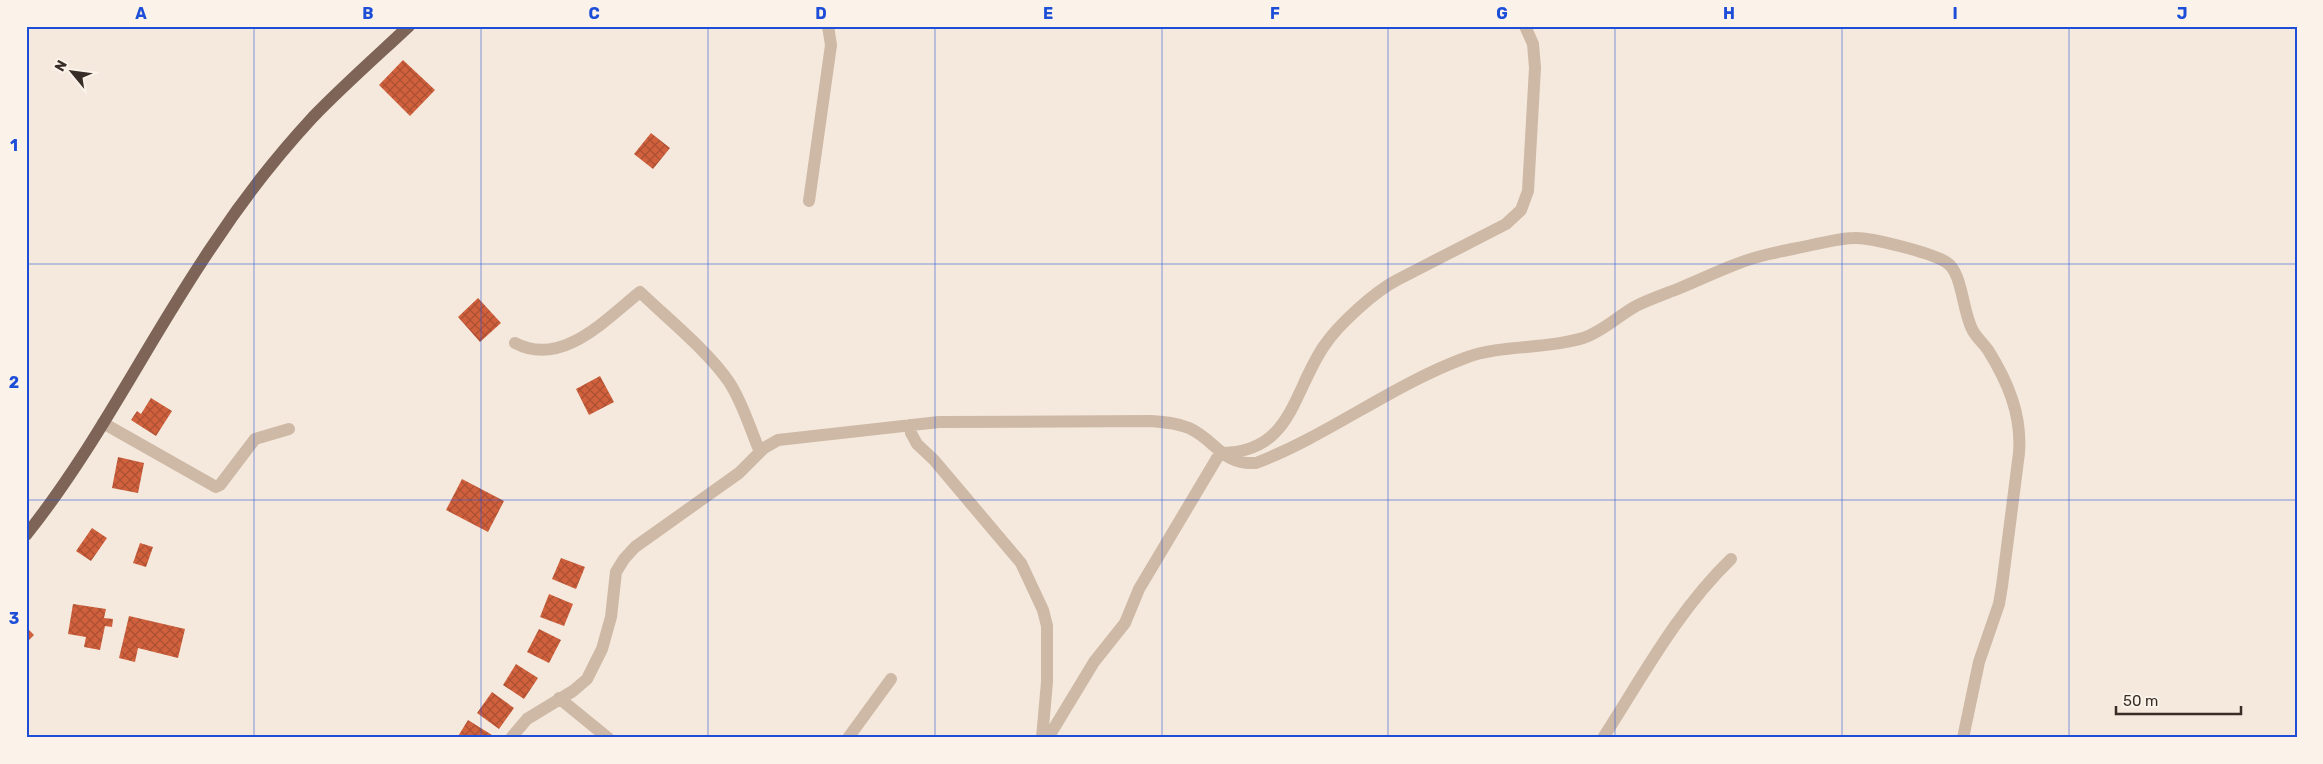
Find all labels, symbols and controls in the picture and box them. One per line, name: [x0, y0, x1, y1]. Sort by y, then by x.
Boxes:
text: A: [135, 4, 147, 23]
text: B: [362, 4, 374, 23]
text: C: [588, 4, 600, 23]
text: D: [815, 4, 827, 23]
text: E: [1043, 4, 1053, 23]
text: F: [1270, 4, 1280, 23]
text: G: [1496, 4, 1508, 23]
text: H: [1723, 4, 1735, 23]
text: I: [1952, 4, 1958, 23]
text: J: [2177, 4, 2187, 23]
north arrow: [48, 48, 98, 98]
text: N: [51, 57, 71, 74]
text: 1: [10, 136, 18, 155]
text: 2: [9, 373, 19, 392]
text: 3: [9, 609, 19, 628]
scale bar: [2116, 684, 2240, 716]
text: 50 m: [2123, 692, 2158, 710]

